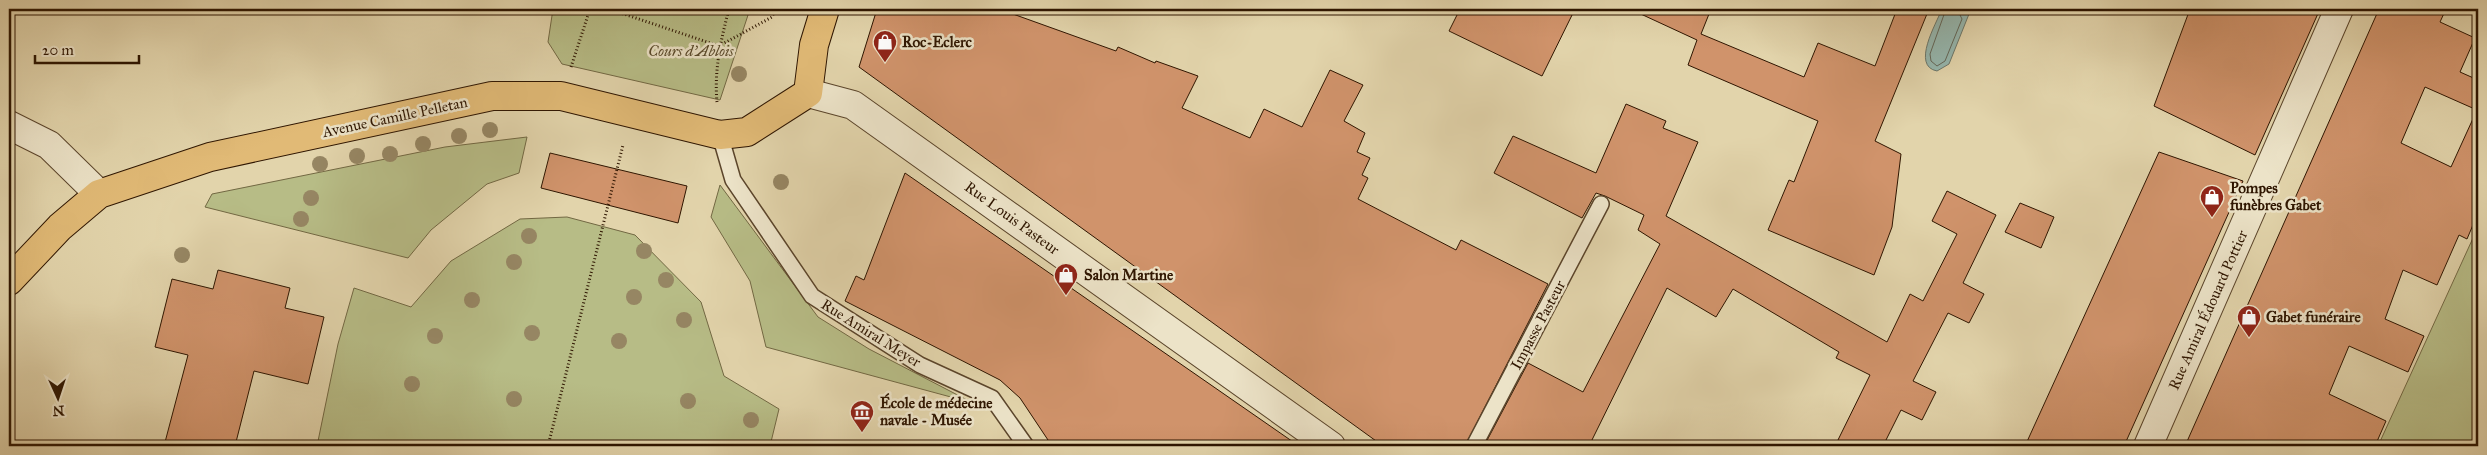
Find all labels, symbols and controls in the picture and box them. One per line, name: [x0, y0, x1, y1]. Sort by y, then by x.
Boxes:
shop icon: Roc-Eclerc: [872, 29, 898, 63]
scale bar: [35, 32, 139, 64]
place label: Roc-Eclerc: [902, 33, 972, 51]
text: 20 m: [42, 41, 74, 59]
park label: Cours d'Ablois: [648, 42, 734, 60]
street label: Avenue Camille Pelletan: [320, 93, 469, 141]
street label: Rue Louis Pasteur: [961, 178, 1063, 259]
place label: Pompes funèbres Gabet: [2229, 179, 2322, 214]
shop icon: Pompes funèbres Gabet: [2199, 184, 2225, 218]
street label: Rue Amiral Édouard Pottier: [2164, 227, 2252, 393]
shop icon: Salon Martine: [1053, 262, 1079, 296]
place label: Salon Martine: [1084, 266, 1174, 284]
street label: Impasse Pasteur: [1507, 277, 1569, 373]
street label: Rue Amiral Meyer: [818, 295, 925, 371]
shop icon: Gabet funéraire: [2236, 304, 2262, 338]
place label: Gabet funéraire: [2266, 308, 2361, 326]
north arrow: [32, 372, 82, 422]
place label: École de médecine navale - Musée: [880, 393, 993, 429]
museum icon: École de médecine navale - Musée: [849, 399, 875, 433]
text: N: [52, 402, 65, 419]

